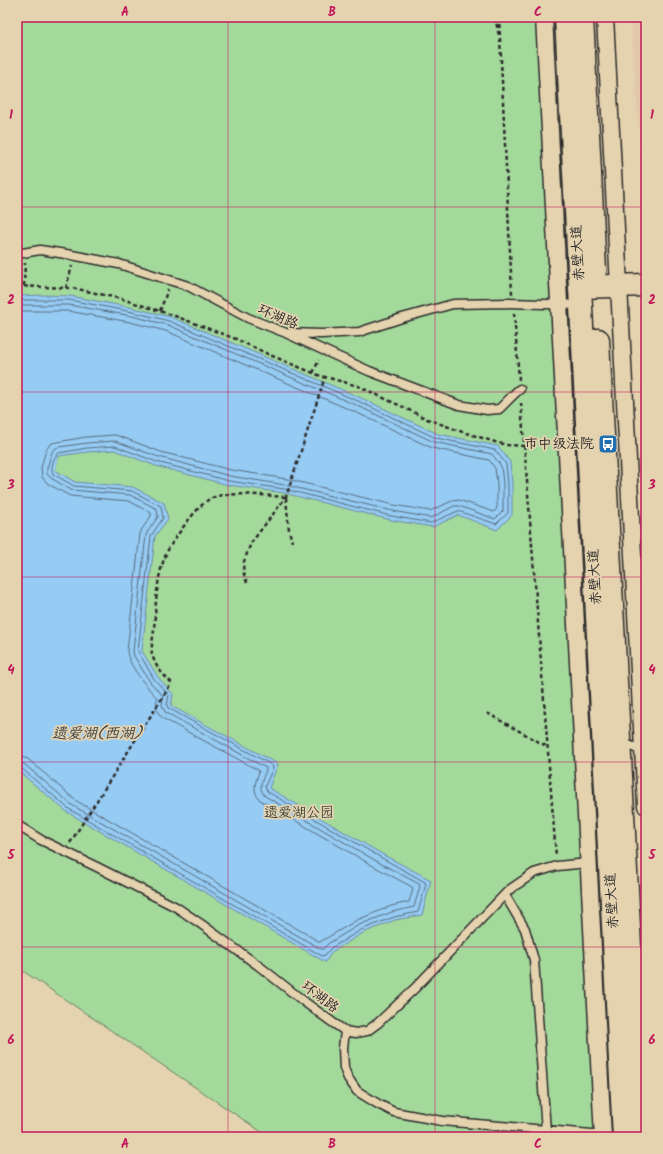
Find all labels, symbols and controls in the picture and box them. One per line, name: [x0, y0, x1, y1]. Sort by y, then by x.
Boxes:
text: A: [121, 2, 129, 23]
text: B: [328, 2, 336, 23]
text: C: [534, 2, 542, 23]
text: 1: [9, 105, 13, 126]
text: 1: [650, 105, 654, 126]
street label: 赤壁大道: [566, 224, 590, 282]
text: 2: [7, 290, 15, 311]
text: 2: [648, 290, 656, 311]
street label: 环湖路: [254, 299, 302, 335]
place label: 市中级法院: [524, 433, 594, 455]
bus stop icon: 市中级法院: [597, 433, 619, 455]
text: 3: [6, 475, 15, 496]
text: 3: [647, 475, 656, 496]
street label: 赤壁大道: [583, 548, 607, 606]
text: 4: [7, 660, 15, 681]
text: 4: [648, 660, 656, 681]
water label: 遗爱湖(西湖): [52, 722, 143, 746]
park label: 遗爱湖公园: [264, 802, 334, 824]
text: 5: [7, 845, 16, 866]
text: 5: [648, 845, 657, 866]
street label: 赤壁大道: [600, 872, 624, 930]
street label: 环湖路: [297, 976, 343, 1018]
text: 6: [7, 1030, 15, 1051]
text: 6: [648, 1030, 656, 1051]
text: A: [121, 1134, 129, 1154]
text: B: [328, 1134, 336, 1154]
text: C: [534, 1134, 542, 1154]

